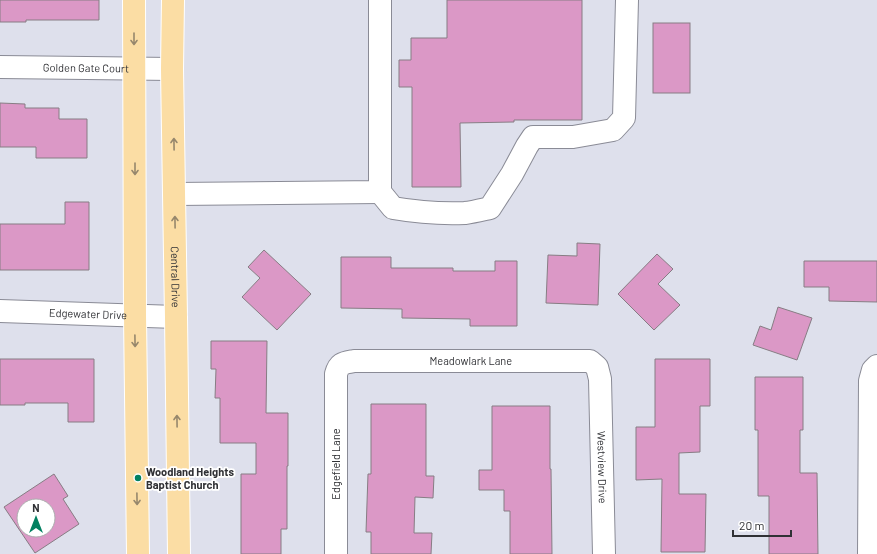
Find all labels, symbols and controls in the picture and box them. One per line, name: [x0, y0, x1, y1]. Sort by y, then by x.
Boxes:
one-way arrow: [130, 32, 138, 45]
street label: Golden Gate Court: [43, 60, 129, 75]
one-way arrow: [170, 138, 178, 151]
one-way arrow: [131, 162, 139, 175]
one-way arrow: [171, 216, 179, 229]
street label: Central Drive: [169, 246, 183, 308]
street label: Edgewater Drive: [49, 306, 127, 321]
one-way arrow: [132, 334, 139, 347]
street label: Meadowlark Lane: [429, 354, 512, 367]
one-way arrow: [173, 415, 181, 428]
street label: Edgefield Lane: [329, 428, 342, 500]
street label: Westview Drive: [595, 431, 610, 504]
place label: Woodland Heights Baptist Church: [146, 465, 234, 491]
marker: Woodland Heights Baptist Church: [133, 473, 143, 483]
one-way arrow: [133, 492, 141, 505]
north arrow: [16, 498, 56, 538]
text: N: [32, 501, 40, 514]
scale bar: [733, 512, 791, 538]
text: 20 m: [739, 518, 765, 532]

